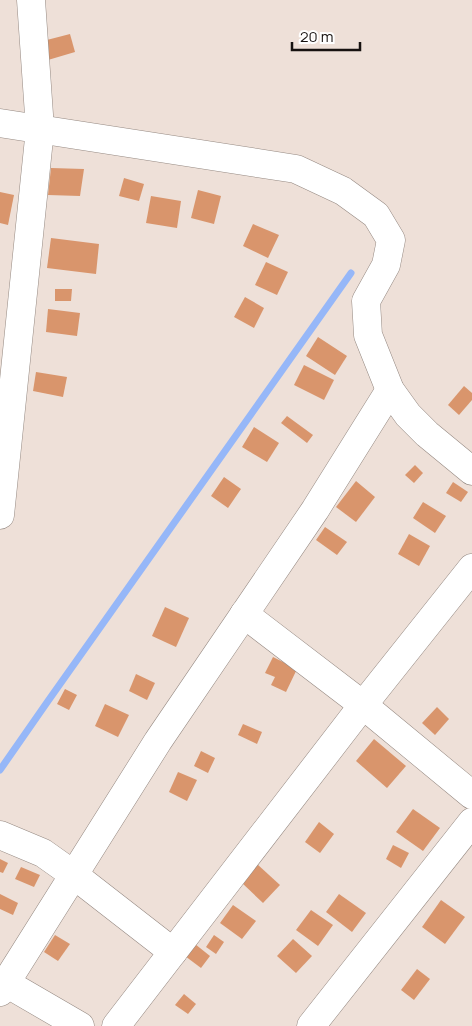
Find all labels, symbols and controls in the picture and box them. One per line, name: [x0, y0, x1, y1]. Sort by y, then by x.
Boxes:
scale bar: [292, 20, 360, 52]
text: 20 m: [300, 26, 333, 47]

